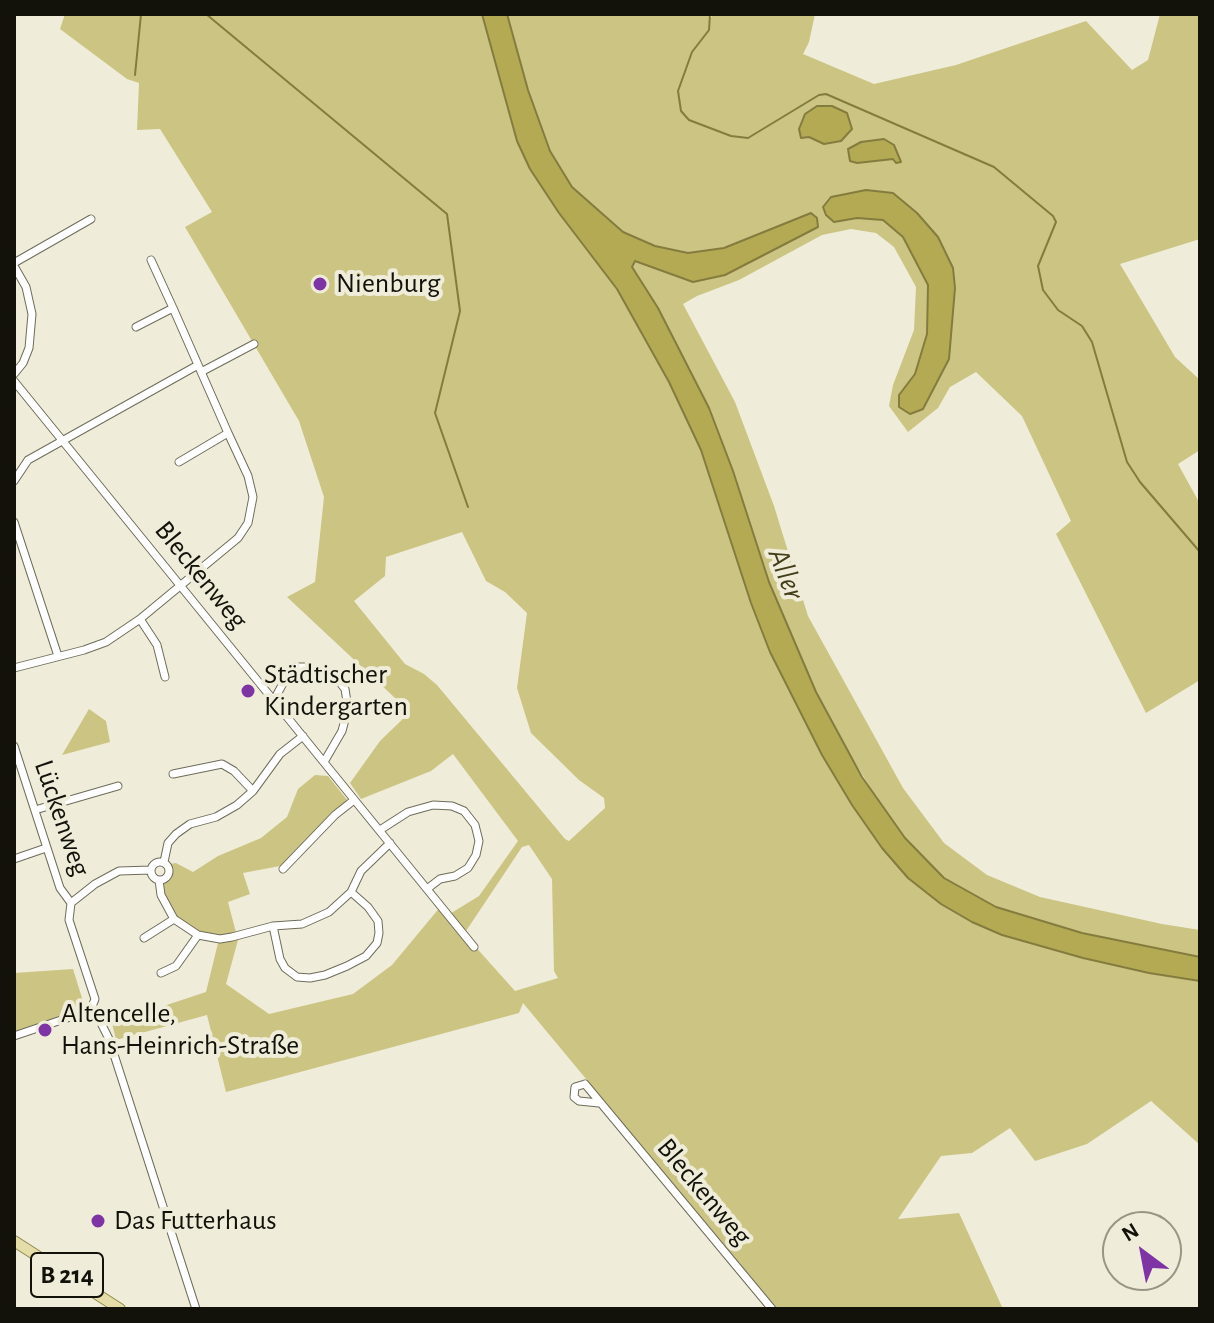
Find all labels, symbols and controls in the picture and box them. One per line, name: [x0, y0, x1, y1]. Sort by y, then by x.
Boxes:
place label: Nienburg: [336, 267, 440, 301]
marker: Nienburg: [311, 275, 329, 293]
street label: Bleckenweg: [147, 514, 255, 636]
water label: Aller: [760, 543, 812, 605]
place label: Städtischer Kindergarten: [264, 658, 408, 724]
marker: Städtischer Kindergarten: [239, 682, 257, 700]
street label: Lückenweg: [26, 756, 98, 880]
place label: Altencelle, Hans-Heinrich-Straße: [61, 997, 299, 1063]
marker: Altencelle, Hans-Heinrich-Straße: [36, 1021, 54, 1039]
street label: Bleckenweg: [650, 1132, 758, 1252]
place label: Das Futterhaus: [114, 1204, 277, 1238]
north arrow: [1102, 1211, 1182, 1291]
marker: Das Futterhaus: [89, 1212, 107, 1230]
text: N: [1118, 1219, 1143, 1246]
road number: B 214: [31, 1253, 103, 1297]

